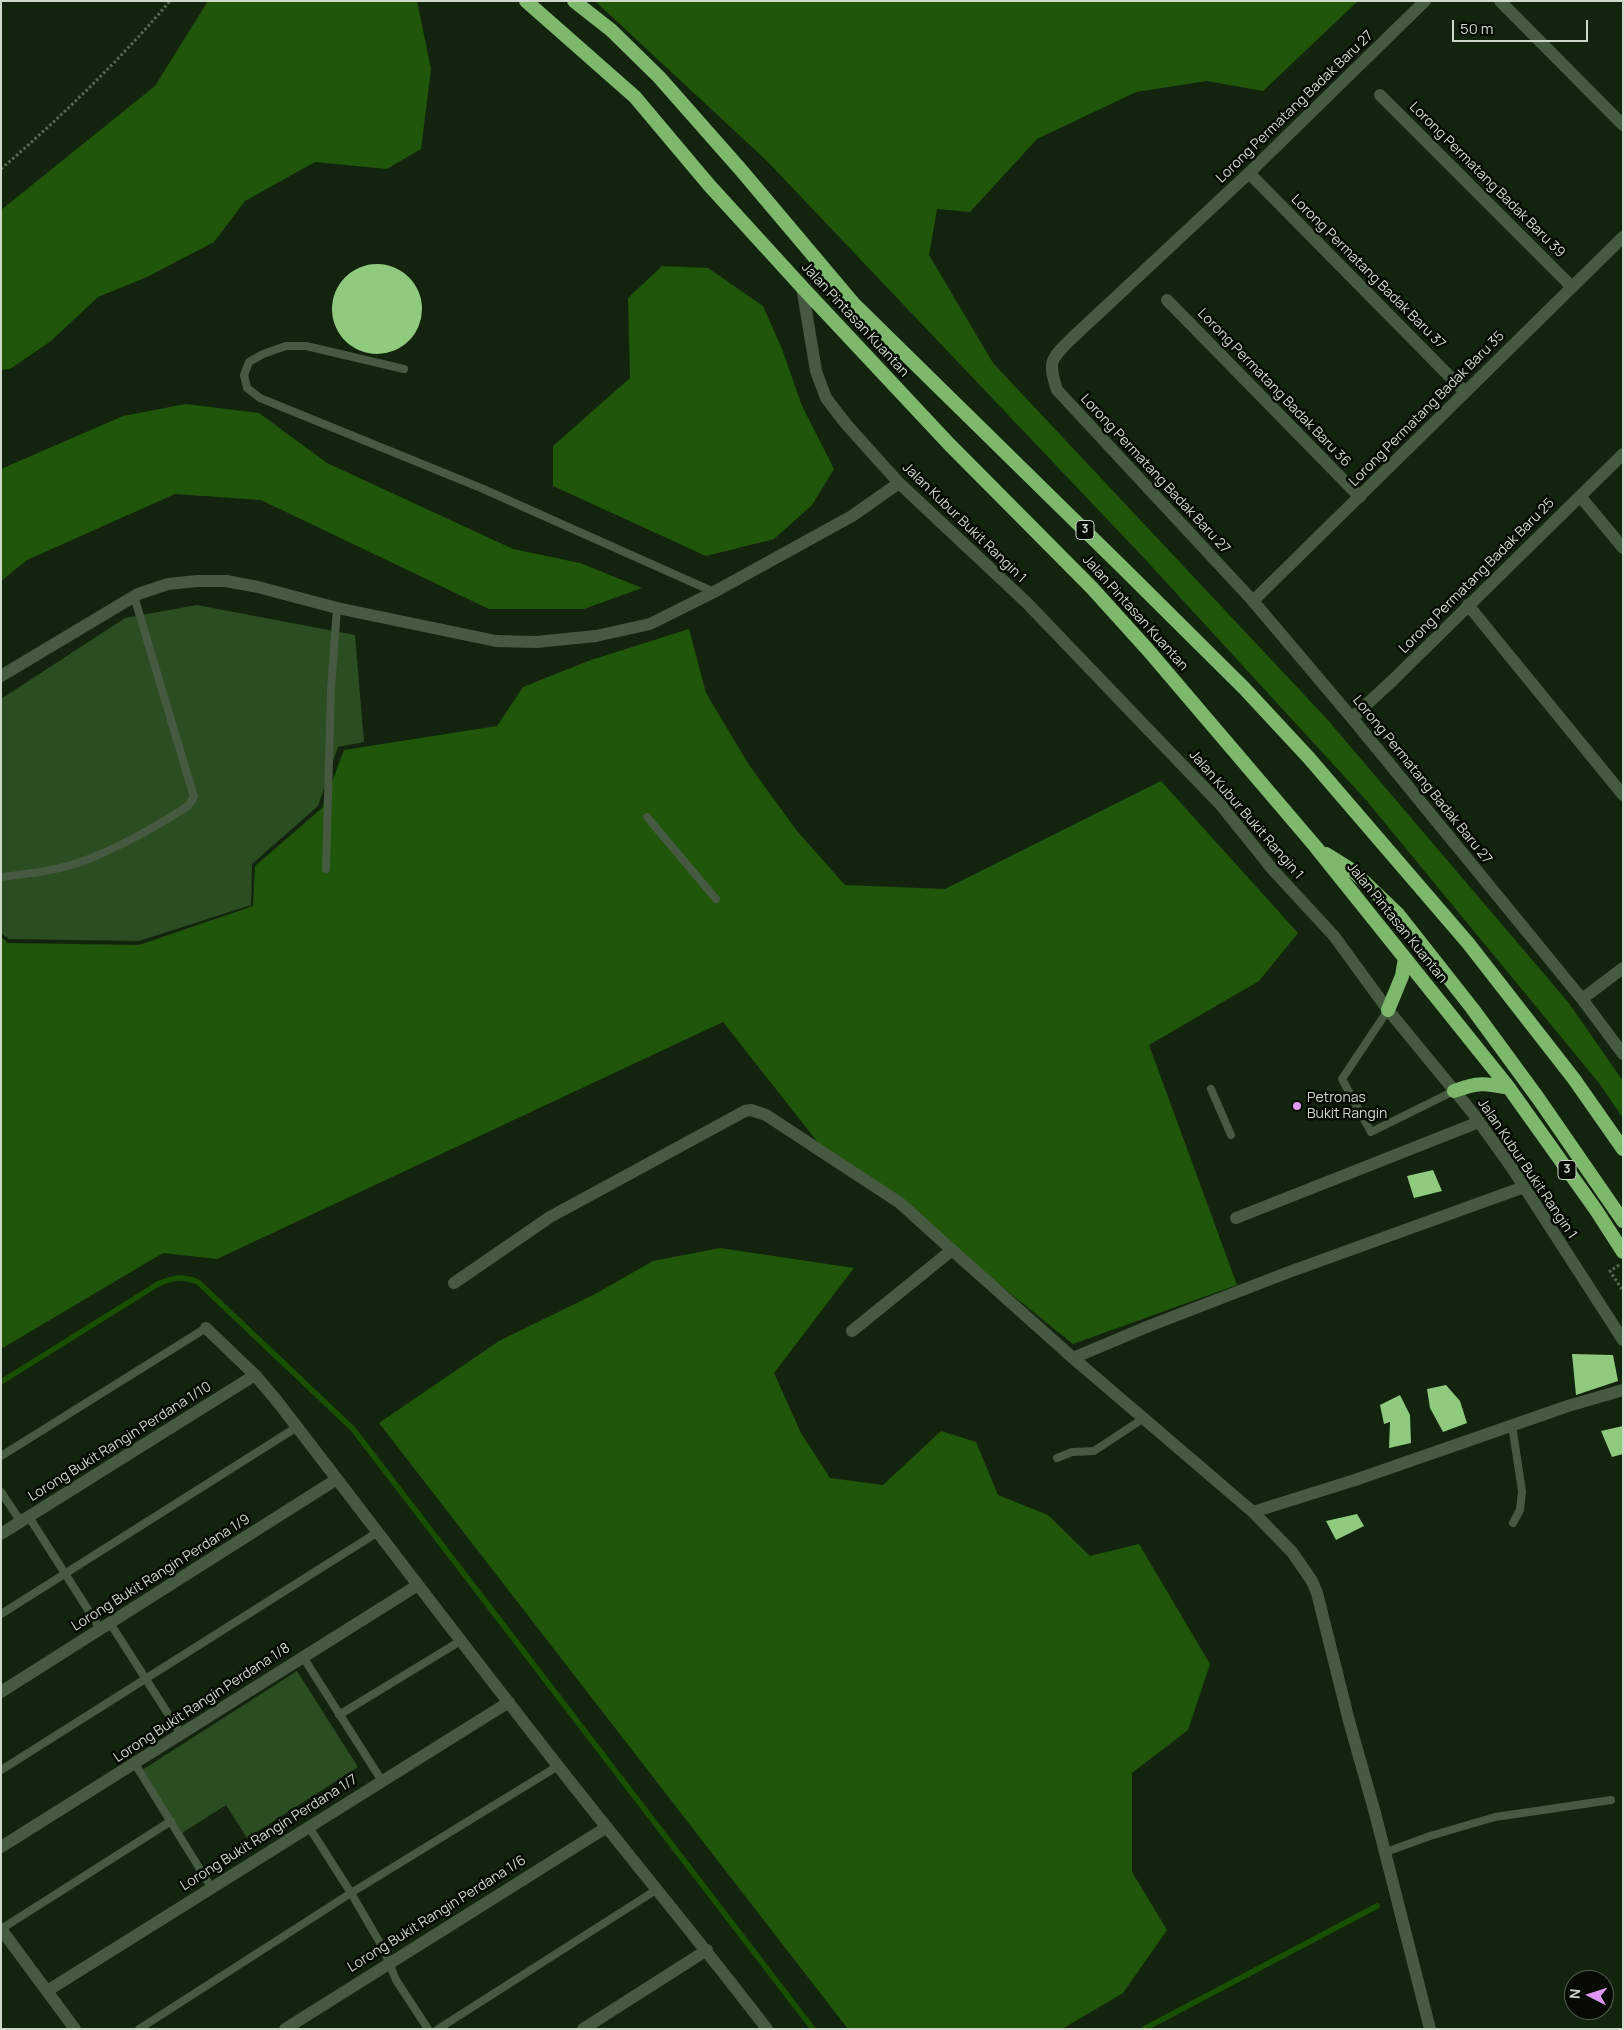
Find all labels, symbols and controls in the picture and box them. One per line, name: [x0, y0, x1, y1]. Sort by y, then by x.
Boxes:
scale bar: [1454, 10, 1590, 42]
text: 50 m: [1460, 18, 1494, 39]
street label: Lorong Permatang Badak Baru 27: [1213, 27, 1377, 187]
street label: Lorong Permatang Badak Baru 39: [1406, 99, 1568, 261]
street label: Lorong Permatang Badak Baru 37: [1287, 191, 1449, 353]
street label: Jalan Pintasan Kuantan: [798, 259, 912, 381]
street label: Lorong Permatang Badak Baru 36: [1194, 305, 1354, 471]
street label: Lorong Permatang Badak Baru 35: [1346, 328, 1508, 490]
street label: Lorong Permatang Badak Baru 27: [1077, 391, 1233, 557]
street label: Jalan Kubur Bukit Rangin 1: [899, 459, 1029, 587]
street label: Lorong Permatang Badak Baru 25: [1396, 495, 1558, 657]
road number: 3: [1076, 520, 1094, 540]
street label: Jalan Pintasan Kuantan: [1079, 552, 1191, 674]
street label: Lorong Permatang Badak Baru 27: [1349, 692, 1495, 868]
street label: Jalan Kubur Bukit Rangin 1: [1185, 747, 1307, 883]
street label: Jalan Pintasan Kuantan: [1343, 859, 1451, 987]
place label: Petronas Bukit Rangin: [1307, 1090, 1387, 1122]
street label: Jalan Kubur Bukit Rangin 1: [1474, 1096, 1580, 1242]
marker: Petronas Bukit Rangin: [1291, 1100, 1303, 1112]
road number: 3: [1558, 1160, 1576, 1180]
street label: Lorong Bukit Rangin Perdana 1/10: [25, 1379, 215, 1505]
street label: Lorong Bukit Rangin Perdana 1/9: [69, 1511, 253, 1635]
street label: Lorong Bukit Rangin Perdana 1/8: [111, 1640, 293, 1766]
street label: Lorong Bukit Rangin Perdana 1/7: [177, 1771, 361, 1895]
street label: Lorong Bukit Rangin Perdana 1/6: [345, 1852, 529, 1976]
north arrow: [1564, 1970, 1614, 2020]
text: N: [1565, 1988, 1584, 2000]

